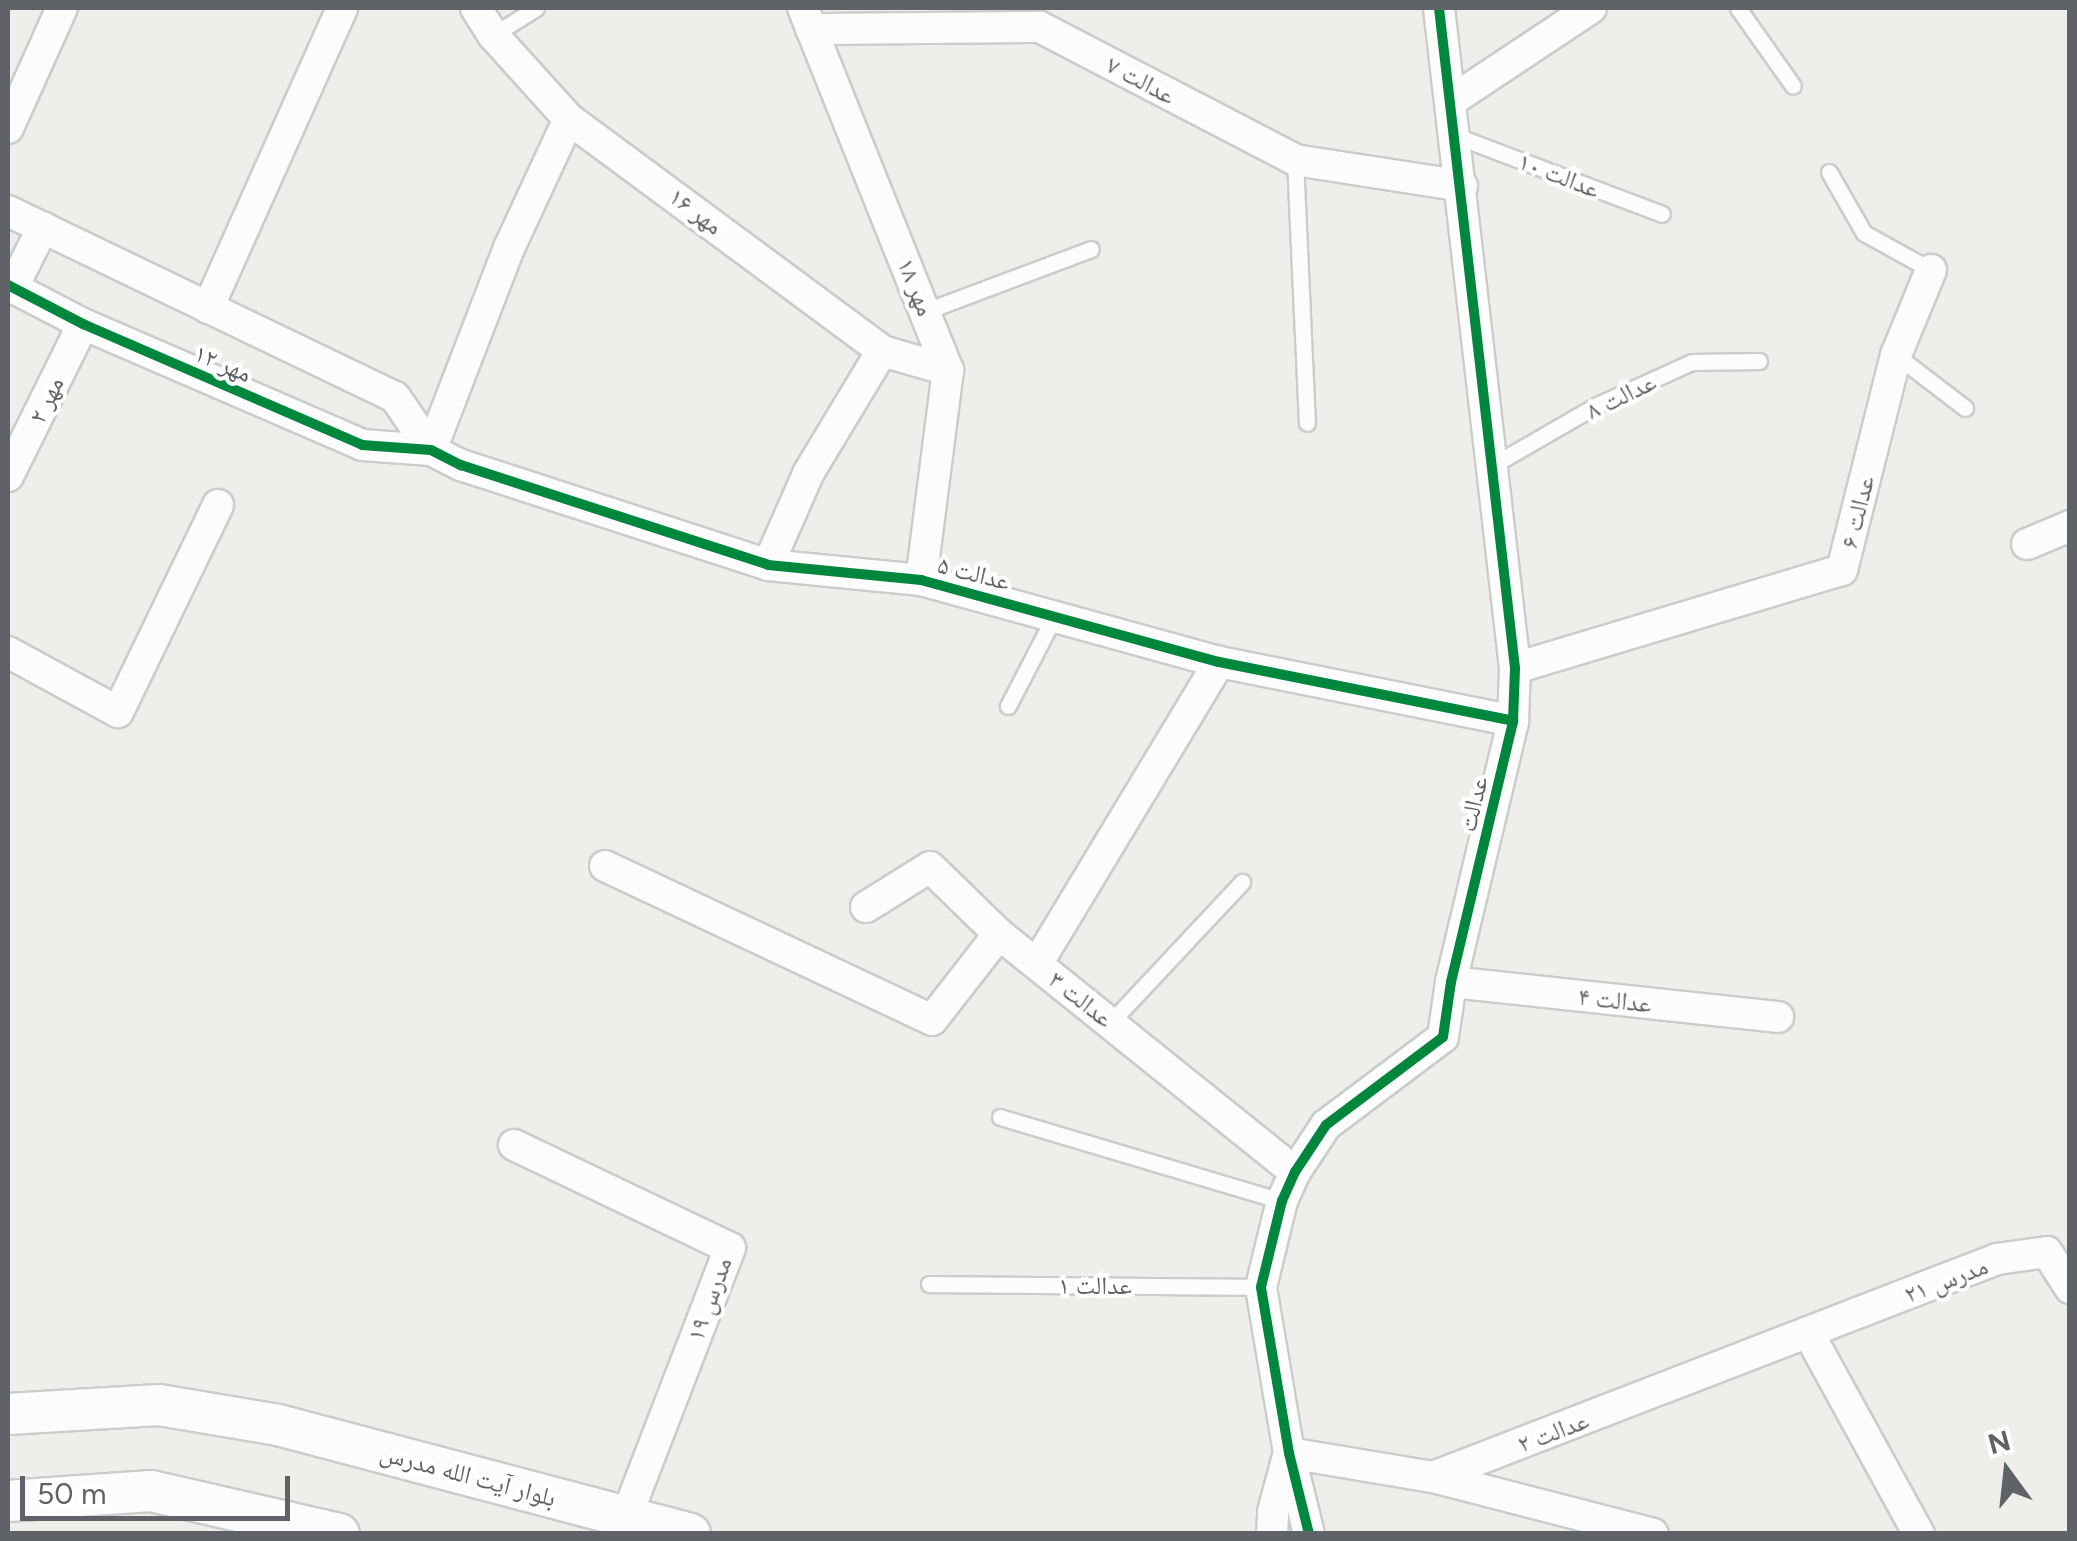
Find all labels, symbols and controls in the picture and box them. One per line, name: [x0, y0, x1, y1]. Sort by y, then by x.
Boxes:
street label: عدالت ۷: [1101, 49, 1181, 111]
street label: عدالت ۱۰: [1514, 146, 1604, 204]
street label: مهر ۱۶: [663, 181, 729, 241]
street label: مهر ۱۸: [891, 254, 941, 320]
street label: مهر ۱۲: [190, 338, 256, 388]
street label: عدالت ۸: [1581, 366, 1661, 426]
street label: مهر ۲: [22, 372, 70, 428]
street label: عدالت ۶: [1834, 473, 1880, 551]
street label: عدالت ۵: [935, 550, 1013, 596]
street label: عدالت: [1452, 773, 1494, 835]
street label: عدالت ۳: [1043, 965, 1119, 1033]
street label: عدالت ۴: [1577, 981, 1653, 1019]
street label: مدرس ۲۱: [1900, 1250, 1992, 1310]
street label: مدرس ۱۹: [680, 1253, 738, 1345]
street label: عدالت ۱: [1058, 1270, 1132, 1300]
street label: عدالت ۲: [1513, 1405, 1593, 1459]
north arrow: [1957, 1421, 2057, 1521]
text: N: [1984, 1423, 2014, 1461]
street label: بلوار آیت الله مدرس: [377, 1437, 559, 1513]
scale bar: [25, 1456, 295, 1518]
text: 50 m: [37, 1475, 106, 1512]

